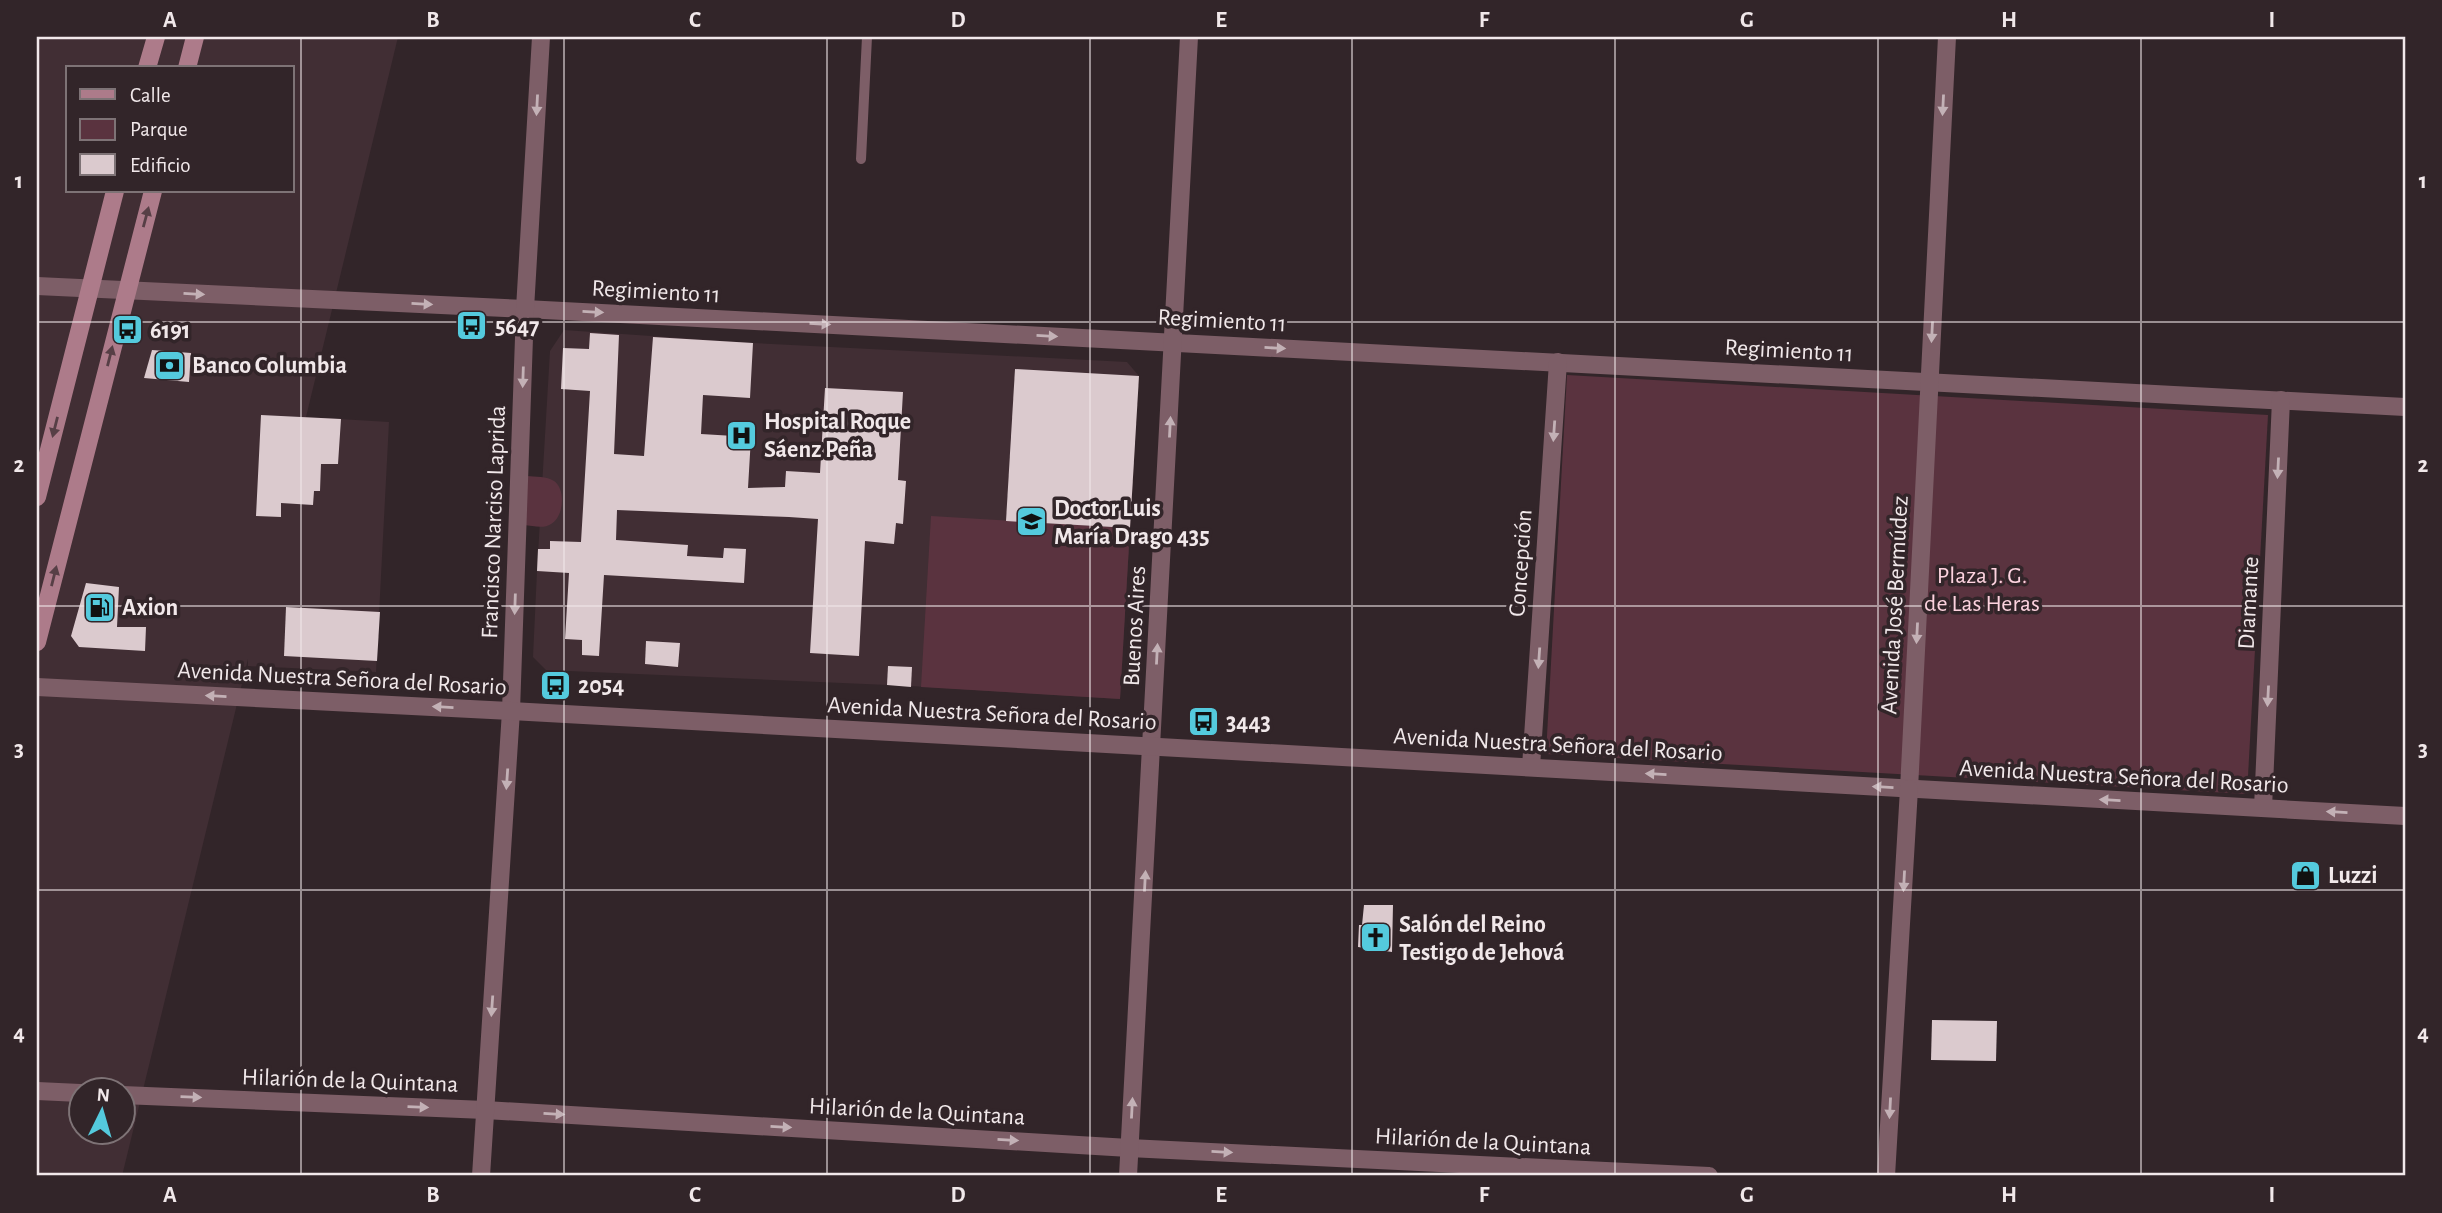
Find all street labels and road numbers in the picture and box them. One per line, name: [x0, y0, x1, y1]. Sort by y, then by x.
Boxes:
street label: Regimiento 11: [591, 277, 721, 307]
street label: Regimiento 11: [1157, 306, 1287, 336]
street label: Regimiento 11: [1724, 336, 1854, 366]
street label: Francisco Narciso Laprida: [478, 405, 510, 639]
street label: Avenida José Bermúdez: [1877, 495, 1913, 715]
street label: Concepción: [1505, 509, 1537, 617]
street label: Diamante: [2235, 556, 2263, 650]
street label: Buenos Aires: [1120, 565, 1150, 687]
street label: Avenida Nuestra Señora del Rosario: [177, 658, 507, 700]
street label: Avenida Nuestra Señora del Rosario: [827, 693, 1157, 735]
street label: Avenida Nuestra Señora del Rosario: [1393, 724, 1723, 766]
street label: Avenida Nuestra Señora del Rosario: [1959, 756, 2289, 798]
street label: Hilarión de la Quintana: [241, 1065, 459, 1097]
street label: Hilarión de la Quintana: [808, 1094, 1026, 1130]
street label: Hilarión de la Quintana: [1374, 1124, 1592, 1160]

